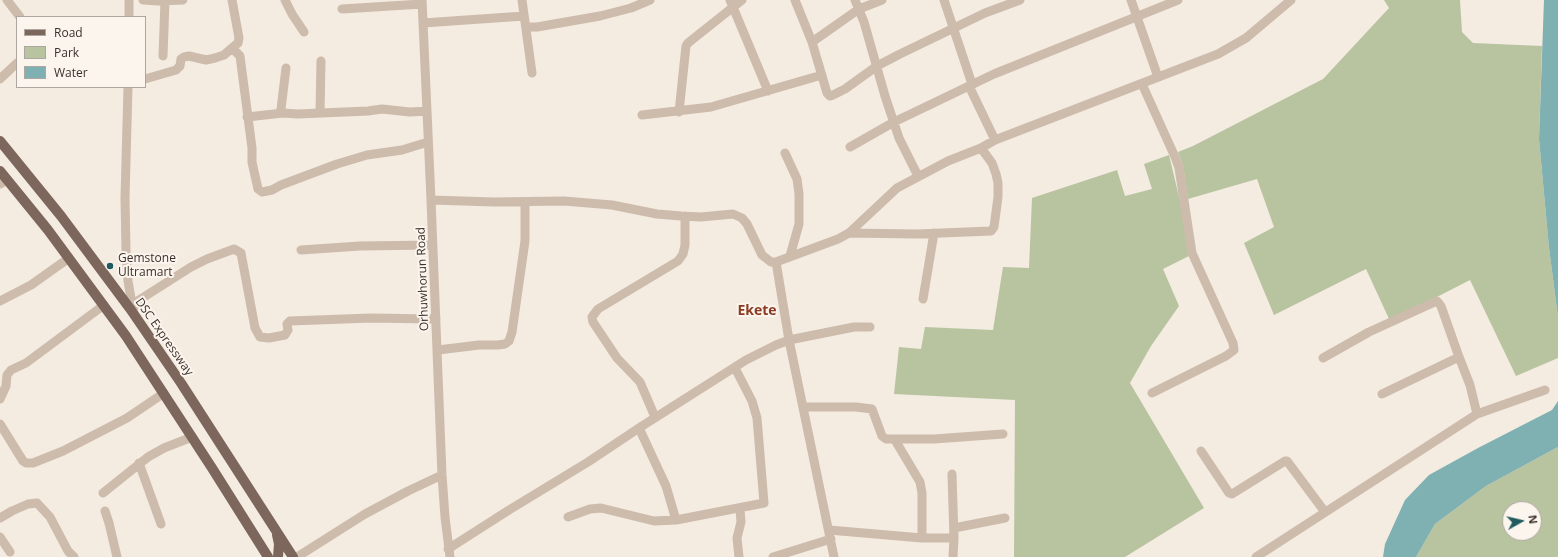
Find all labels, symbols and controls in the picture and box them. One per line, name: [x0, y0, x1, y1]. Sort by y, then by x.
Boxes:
legend: [16, 16, 146, 88]
text: Road: [54, 24, 83, 41]
text: Park: [54, 44, 79, 61]
text: Water: [54, 64, 88, 81]
street label: Orhuwhorun Road: [414, 227, 432, 331]
place label: Gemstone Ultramart: [118, 252, 176, 280]
marker: Gemstone Ultramart: [105, 261, 115, 271]
street label: DSC Expressway: [132, 295, 196, 379]
district label: Ekete: [737, 303, 777, 319]
north arrow: [1502, 501, 1542, 541]
text: N: [1525, 514, 1541, 525]

